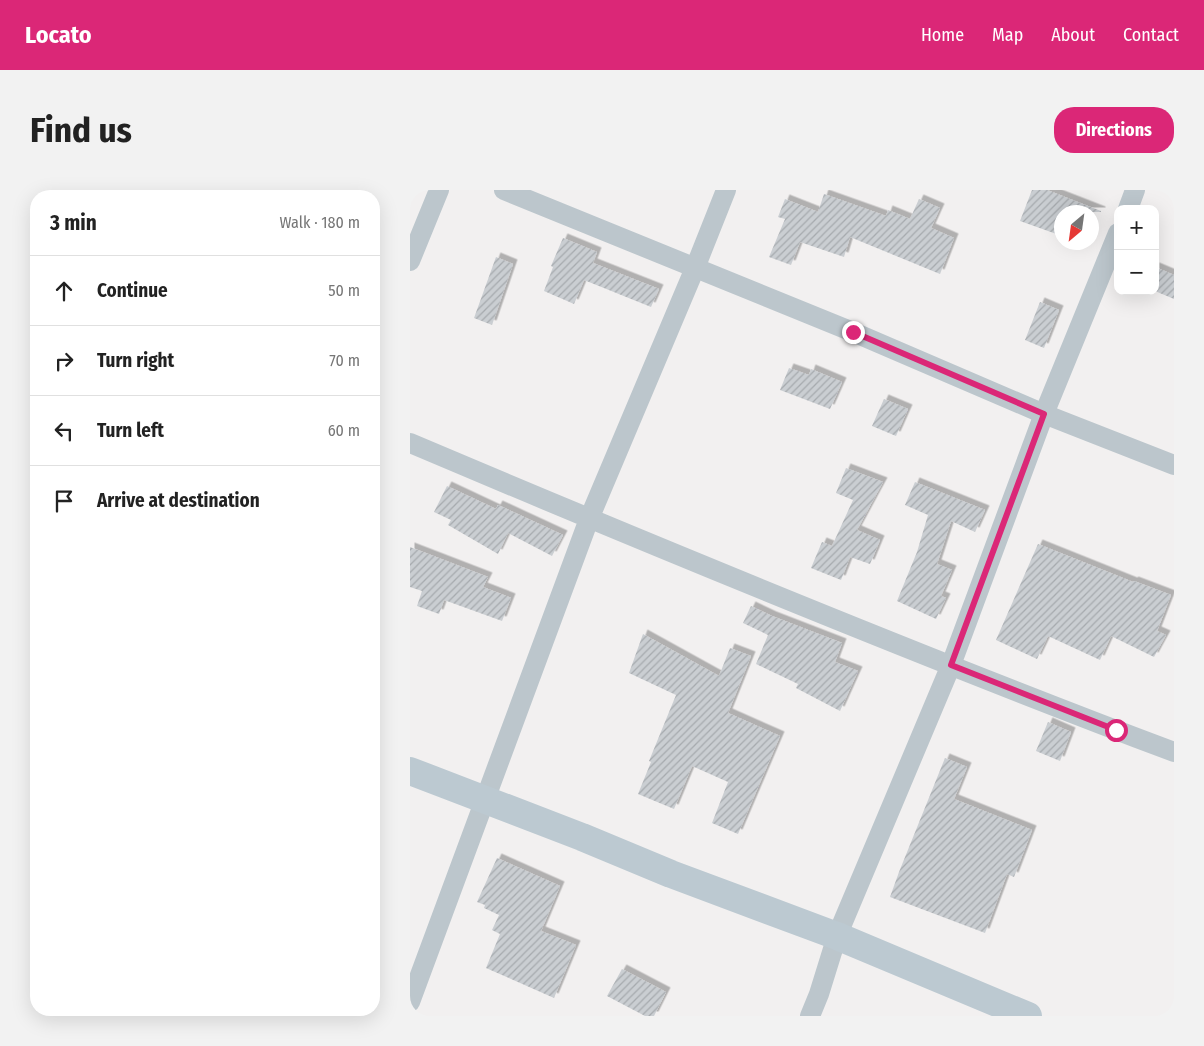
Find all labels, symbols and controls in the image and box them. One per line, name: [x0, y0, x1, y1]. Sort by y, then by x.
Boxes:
text: Locato: [25, 21, 91, 49]
text: Home: [921, 24, 964, 46]
text: Map: [992, 24, 1023, 46]
text: About: [1051, 24, 1095, 46]
text: Contact: [1123, 24, 1179, 46]
button: Directions: [1054, 107, 1174, 153]
text: Find us: [30, 109, 132, 151]
north arrow: [1054, 205, 1099, 250]
map controls: [1114, 205, 1159, 295]
button: +: [1114, 205, 1159, 250]
text: 3 min: [50, 210, 97, 236]
text: Walk · 180 m: [280, 213, 360, 232]
button: −: [1114, 250, 1159, 295]
icon: ahead: [50, 277, 78, 305]
text: Continue: [97, 279, 168, 302]
text: 50 m: [328, 281, 360, 300]
route end: [842, 321, 865, 344]
icon: right: [50, 347, 78, 375]
text: Turn right: [97, 349, 174, 372]
text: 70 m: [329, 351, 360, 370]
icon: left: [50, 417, 78, 445]
text: Turn left: [97, 419, 164, 442]
text: 60 m: [328, 421, 360, 440]
icon: arrive: [50, 487, 78, 515]
text: Arrive at destination: [97, 489, 260, 512]
route start: [1105, 719, 1128, 742]

